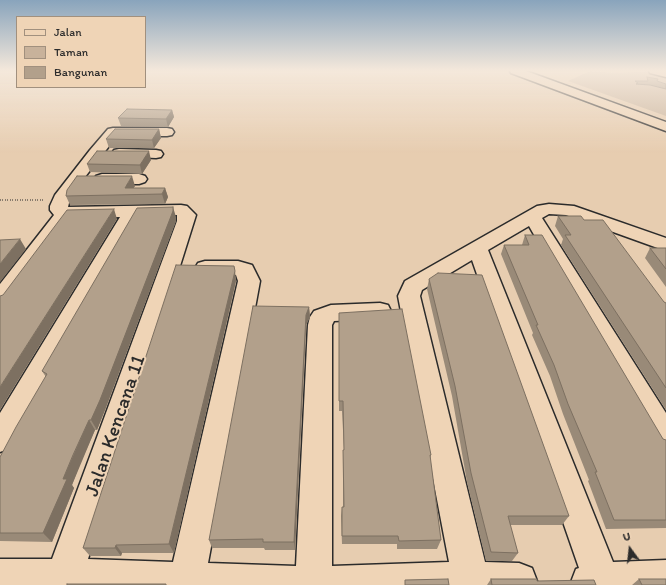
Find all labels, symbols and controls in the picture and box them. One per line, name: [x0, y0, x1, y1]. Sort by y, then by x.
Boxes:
legend: [16, 16, 146, 88]
text: Jalan: [54, 25, 82, 39]
text: Taman: [54, 45, 88, 59]
text: Bangunan: [54, 65, 107, 79]
street label: Jalan Kencana 11: [81, 352, 151, 500]
north arrow: [610, 529, 650, 569]
text: U: [622, 530, 632, 544]

